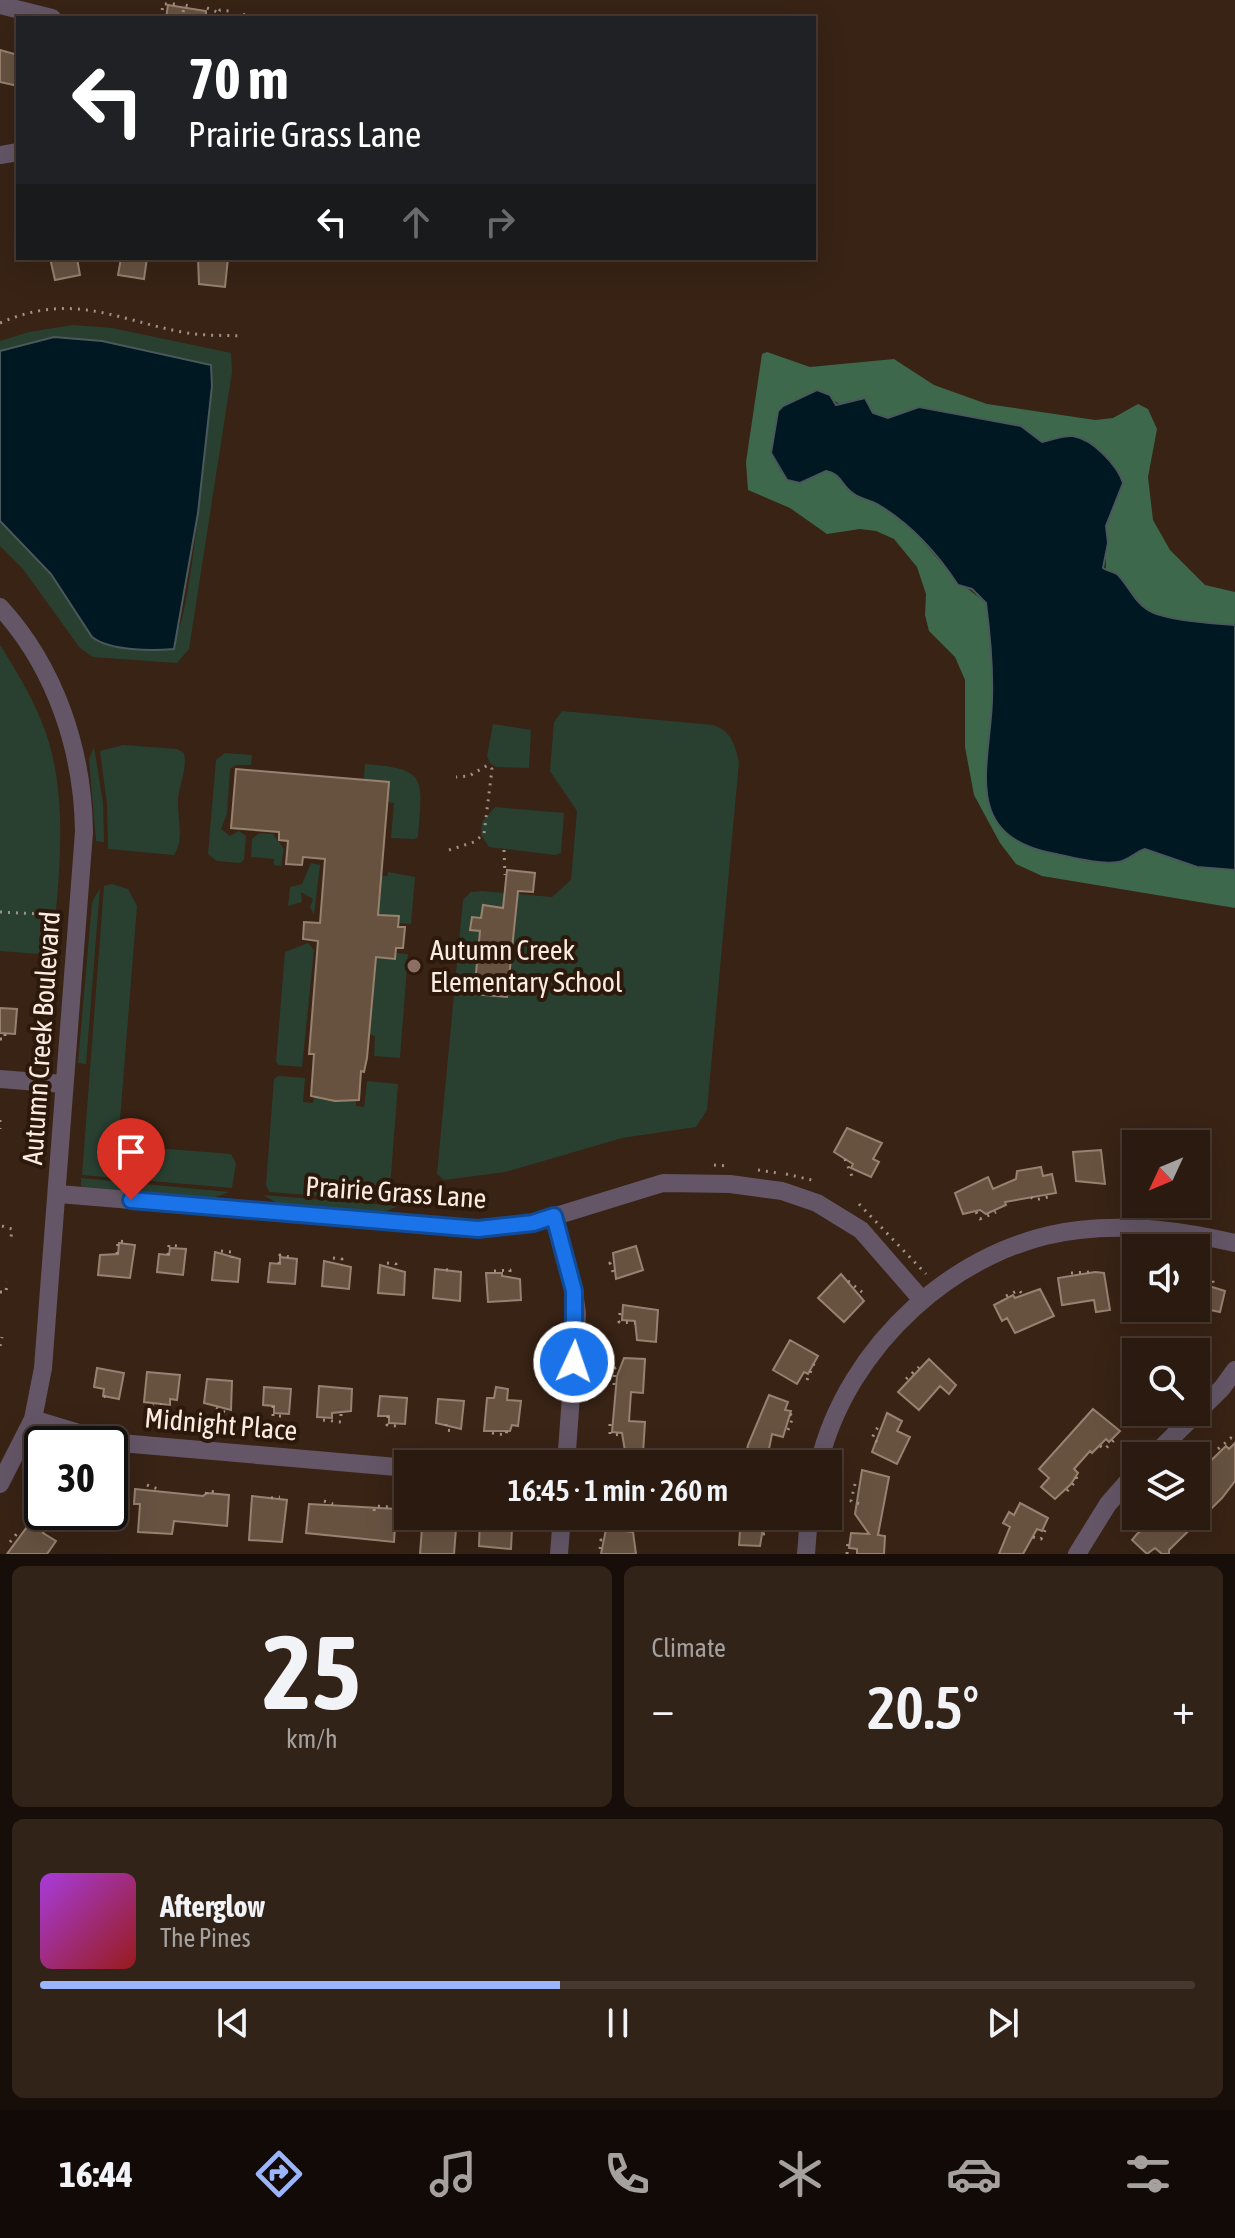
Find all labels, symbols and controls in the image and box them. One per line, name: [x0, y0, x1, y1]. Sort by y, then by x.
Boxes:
text: 70 m: [188, 47, 289, 111]
icon: left: [56, 48, 160, 152]
text: Prairie Grass Lane: [188, 113, 421, 155]
icon: left: [310, 200, 354, 244]
icon: ahead: [394, 200, 438, 244]
icon: right: [478, 200, 522, 244]
street label: Autumn Creek Boulevard: [16, 910, 66, 1166]
place label: Autumn Creek Elementary School: [430, 934, 623, 998]
marker: Autumn Creek Elementary School: [405, 957, 423, 975]
pin: [97, 1118, 165, 1200]
icon: arrive: [109, 1130, 153, 1174]
north arrow: [1122, 1130, 1210, 1218]
map controls: [1122, 1130, 1210, 1530]
street label: Prairie Grass Lane: [304, 1170, 488, 1214]
button: sound: [1122, 1234, 1210, 1322]
position arrow: [532, 1320, 616, 1404]
button: search: [1122, 1338, 1210, 1426]
street label: Midnight Place: [143, 1401, 299, 1447]
speed limit sign: 30: [24, 1426, 128, 1530]
button: layers: [1122, 1442, 1210, 1530]
text: 16:45 · 1 min · 260 m: [508, 1473, 728, 1507]
text: 25: [263, 1612, 361, 1731]
text: Climate: [652, 1633, 726, 1663]
text: 20.5°: [867, 1673, 979, 1742]
text: −: [652, 1683, 674, 1733]
text: +: [1172, 1683, 1195, 1733]
text: km/h: [286, 1724, 338, 1754]
text: Afterglow: [160, 1889, 265, 1923]
text: The Pines: [160, 1923, 251, 1953]
icon: previous: [211, 2001, 255, 2045]
icon: pause: [596, 2001, 640, 2045]
icon: next: [981, 2001, 1025, 2045]
icon: directions: [251, 2146, 307, 2202]
icon: music: [425, 2146, 481, 2202]
icon: phone: [599, 2146, 655, 2202]
icon: climate: [772, 2146, 828, 2202]
icon: car: [946, 2146, 1002, 2202]
icon: filters: [1120, 2146, 1176, 2202]
text: 16:44: [59, 2153, 133, 2195]

